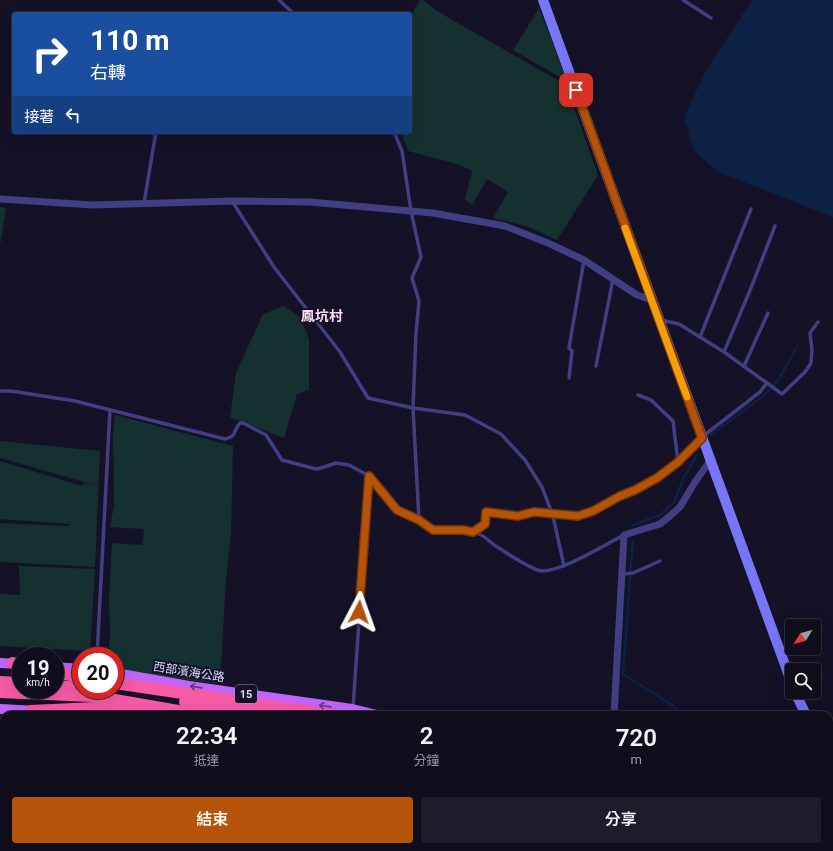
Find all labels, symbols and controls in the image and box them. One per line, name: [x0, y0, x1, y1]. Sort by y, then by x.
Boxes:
text: 110 m: [90, 24, 169, 57]
icon: right: [24, 28, 76, 80]
text: 右轉: [90, 62, 126, 83]
pin: [559, 73, 593, 107]
icon: arrive: [565, 79, 587, 101]
icon: left: [62, 104, 84, 126]
text: 接著: [24, 108, 54, 126]
district label: 鳳坑村: [301, 308, 343, 324]
position arrow: [338, 591, 380, 633]
north arrow: [785, 619, 821, 655]
map controls: [785, 619, 821, 699]
speed limit sign: 20: [72, 647, 124, 699]
text: 19: [27, 656, 49, 680]
street label: 西部濱海公路: [152, 659, 226, 685]
button: search: [785, 663, 821, 699]
text: km/h: [26, 677, 50, 688]
one-way arrow: [190, 683, 203, 691]
road number: 15: [235, 685, 257, 703]
one-way arrow: [319, 702, 332, 710]
text: 22:34: [176, 722, 238, 750]
text: 2: [420, 722, 433, 750]
text: 720: [616, 724, 657, 752]
text: m: [631, 752, 642, 767]
text: 抵達: [194, 753, 220, 768]
text: 分鐘: [414, 753, 440, 768]
button: 結束: [12, 797, 413, 843]
button: 分享: [421, 797, 821, 843]

